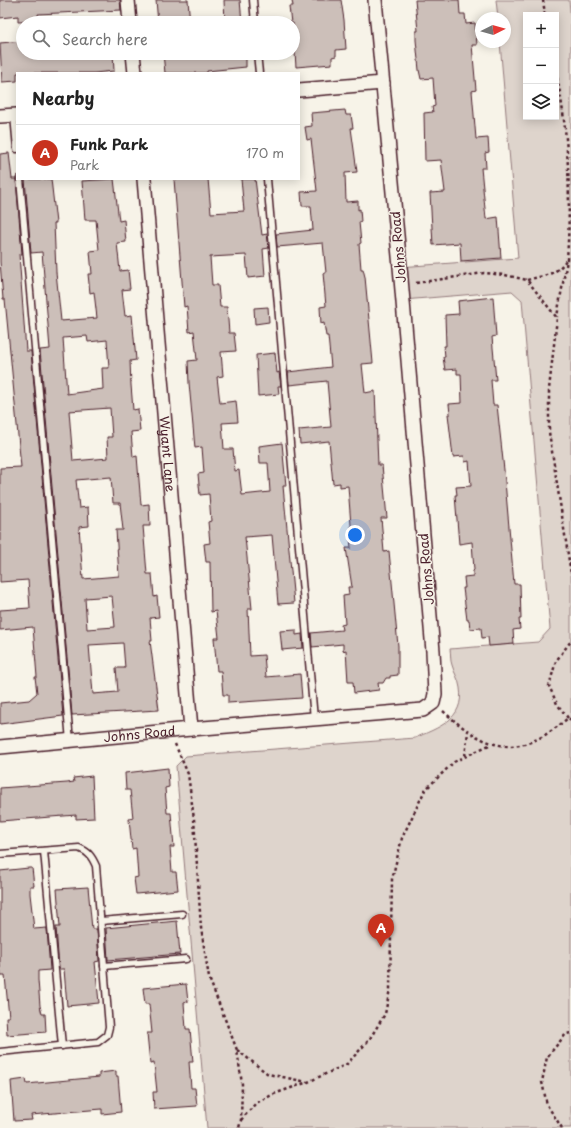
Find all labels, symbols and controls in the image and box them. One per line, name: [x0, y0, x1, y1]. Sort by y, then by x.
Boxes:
north arrow: [475, 12, 511, 48]
map controls: [523, 12, 559, 120]
button: +: [523, 12, 559, 48]
search box: [16, 16, 300, 60]
icon: search: [30, 27, 52, 49]
text: Search here: [62, 27, 148, 50]
button: −: [523, 48, 559, 84]
button: layers: [523, 84, 559, 120]
text: Nearby: [32, 85, 94, 111]
text: Funk Park: [70, 132, 148, 155]
text: A: [40, 143, 50, 162]
text: 170 m: [246, 143, 284, 162]
text: Park: [70, 155, 99, 174]
street label: Johns Road: [385, 210, 410, 284]
street label: Wyant Lane: [155, 415, 181, 493]
your location: [345, 525, 365, 545]
street label: Johns Road: [413, 532, 438, 606]
street label: Johns Road: [103, 721, 176, 746]
pin: A: [368, 914, 394, 947]

